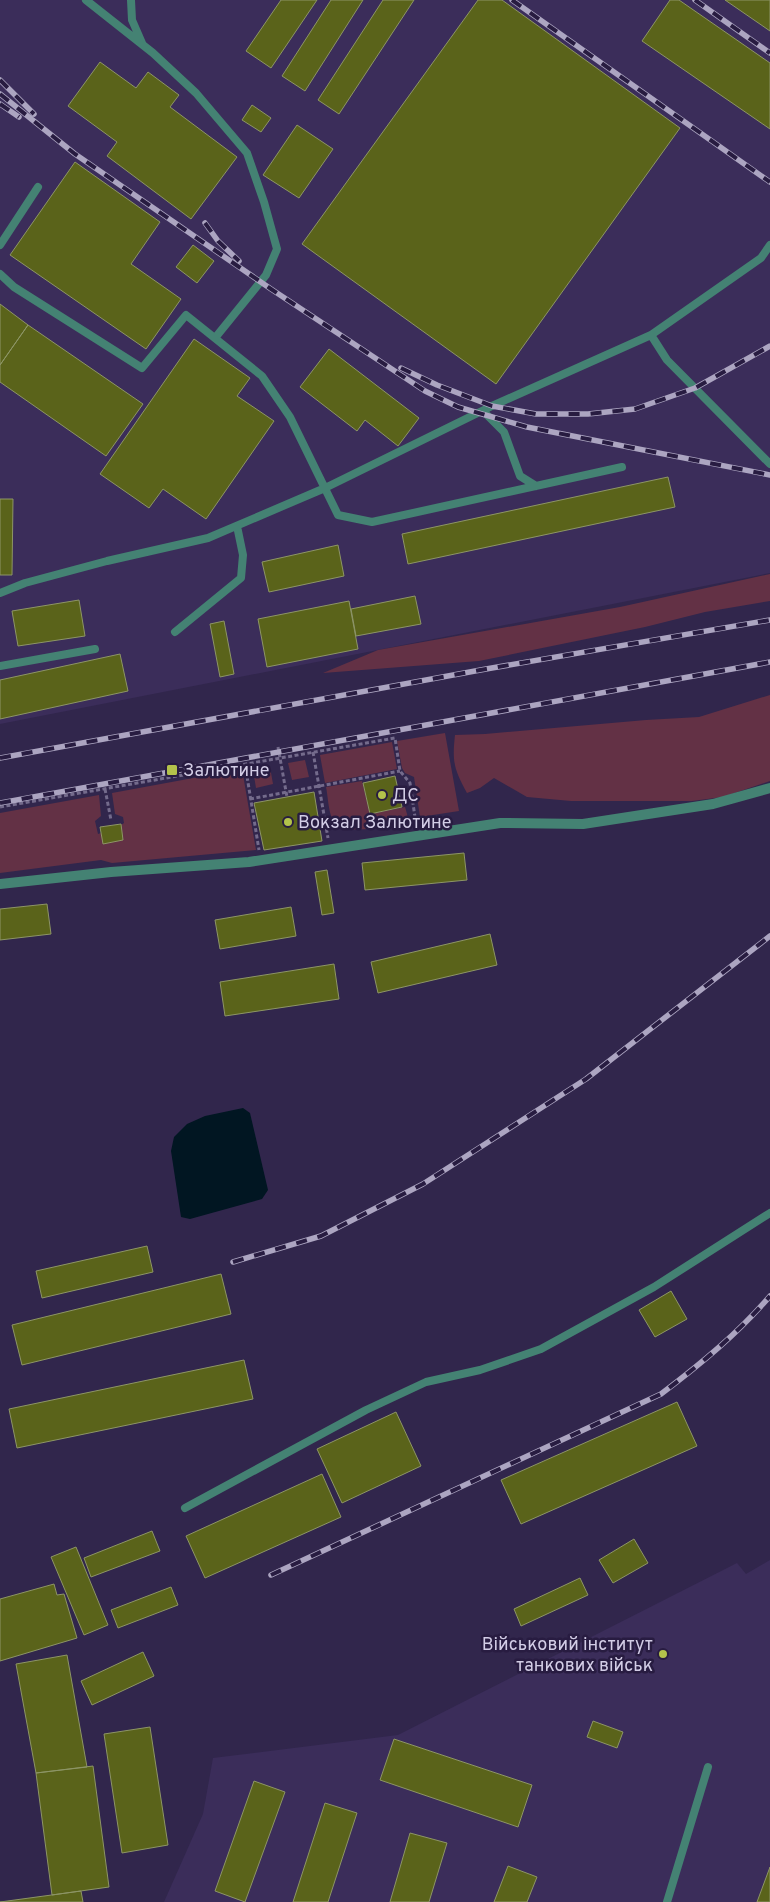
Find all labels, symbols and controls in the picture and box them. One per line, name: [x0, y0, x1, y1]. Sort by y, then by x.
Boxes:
place label: Залютине: [183, 760, 269, 783]
marker: Залютине: [165, 763, 179, 777]
place label: ДС: [392, 785, 419, 808]
marker: ДС: [376, 789, 388, 801]
place label: Вокзал Залютине: [298, 812, 451, 835]
marker: Вокзал Залютине: [282, 816, 294, 828]
place label: Військовий інститут танкових військ: [482, 1634, 653, 1678]
marker: Військовий інститут танкових військ: [657, 1648, 669, 1660]

